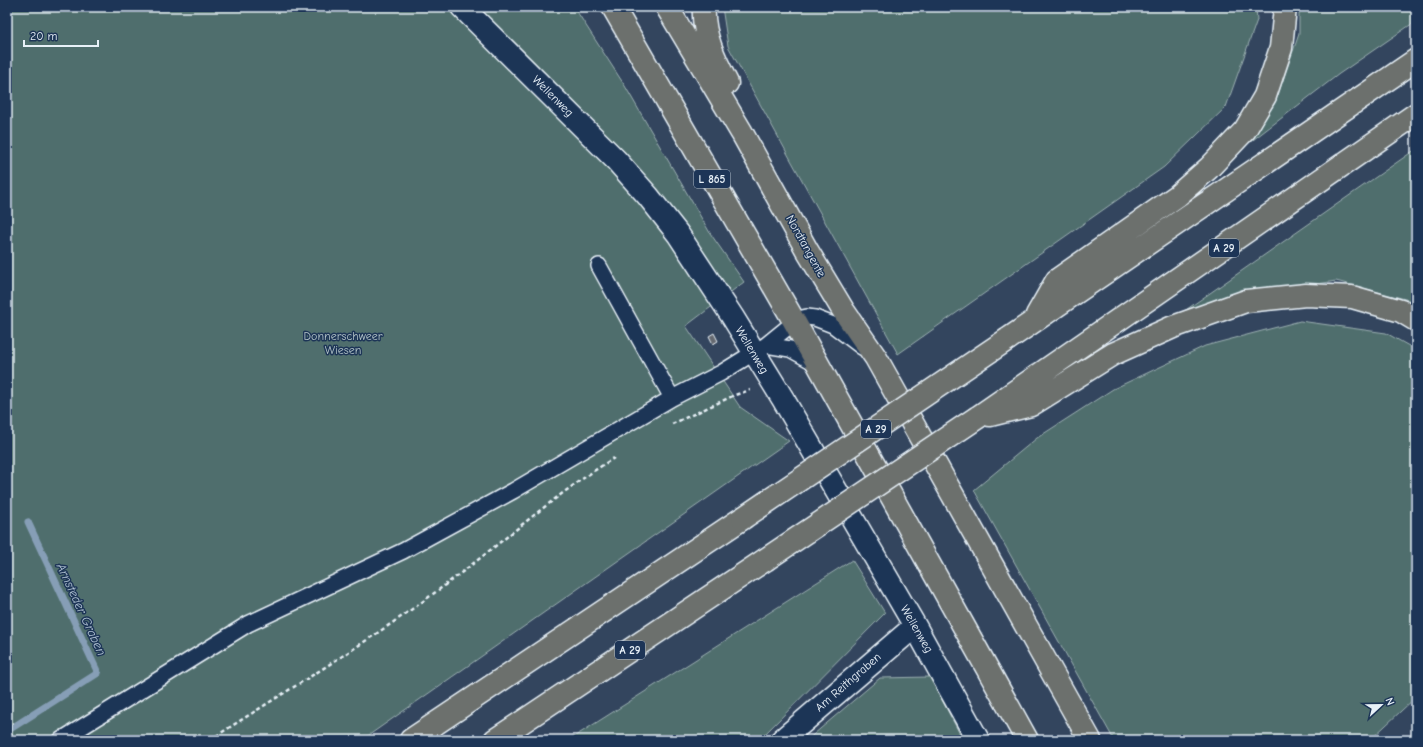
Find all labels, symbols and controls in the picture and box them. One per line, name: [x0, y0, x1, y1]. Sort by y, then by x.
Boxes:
scale bar: [24, 22, 98, 48]
text: 20 m: [30, 29, 58, 43]
street label: Wellenweg: [529, 72, 577, 120]
road number: L 865: [694, 170, 730, 188]
street label: Nordtangente: [783, 212, 829, 280]
road number: A 29: [1209, 239, 1239, 257]
street label: Wellenweg: [732, 324, 772, 376]
park label: Donnerschweer Wiesen: [304, 329, 383, 357]
road number: A 29: [861, 420, 891, 438]
water label: Arnsteder Graben: [53, 560, 110, 658]
street label: Wellenweg: [898, 603, 936, 655]
road number: A 29: [615, 641, 645, 659]
street label: Am Reithgraben: [812, 650, 884, 714]
north arrow: [1361, 685, 1401, 725]
text: N: [1382, 696, 1397, 707]

